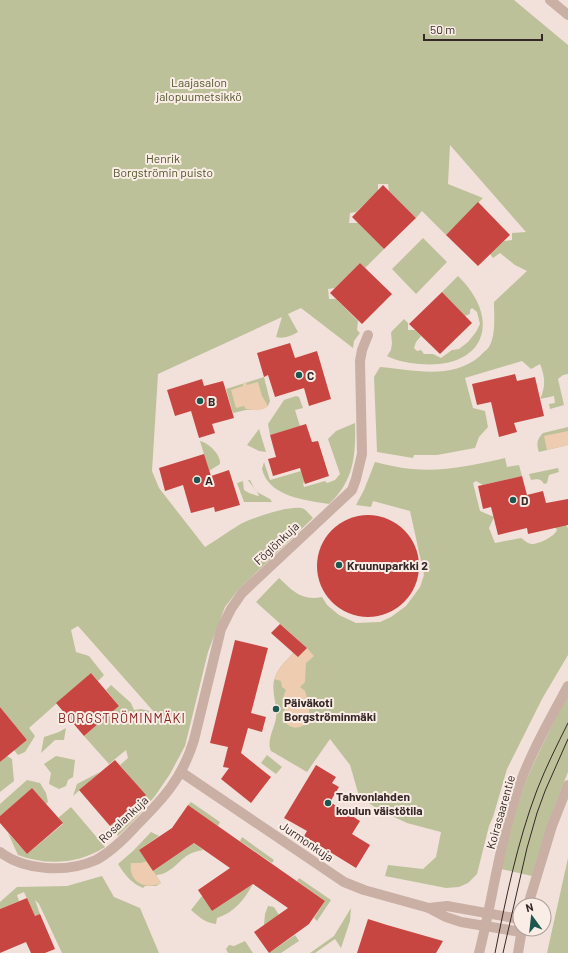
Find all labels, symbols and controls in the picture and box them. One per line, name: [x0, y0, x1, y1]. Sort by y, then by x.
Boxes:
scale bar: [424, 16, 542, 42]
text: 50 m: [430, 22, 455, 36]
park label: Laajasalon jalopuumetsikkö: [155, 75, 242, 103]
park label: Henrik Borgströmin puisto: [113, 151, 213, 179]
place label: C: [307, 368, 314, 382]
marker: C: [294, 370, 304, 380]
place label: B: [208, 394, 215, 408]
marker: B: [195, 396, 205, 406]
place label: A: [205, 473, 213, 487]
marker: A: [192, 475, 202, 485]
place label: D: [521, 493, 528, 507]
marker: D: [508, 495, 518, 505]
street label: Föglönkuja: [251, 519, 301, 567]
place label: Kruunuparkki 2: [347, 558, 428, 572]
marker: Kruunuparkki 2: [334, 560, 344, 570]
place label: Päiväkoti Borgströminmäki: [284, 695, 376, 723]
marker: Päiväkoti Borgströminmäki: [271, 704, 281, 714]
district label: BORGSTRÖMINMÄKI: [58, 710, 186, 726]
street label: Koirasaarentie: [483, 773, 517, 851]
place label: Tahvonlahden koulun väistötila: [336, 789, 423, 817]
street label: Rosalankuja: [95, 793, 151, 845]
marker: Tahvonlahden koulun väistötila: [323, 798, 333, 808]
street label: Jurmonkuja: [277, 818, 337, 864]
north arrow: [512, 897, 552, 937]
text: N: [524, 900, 535, 914]

